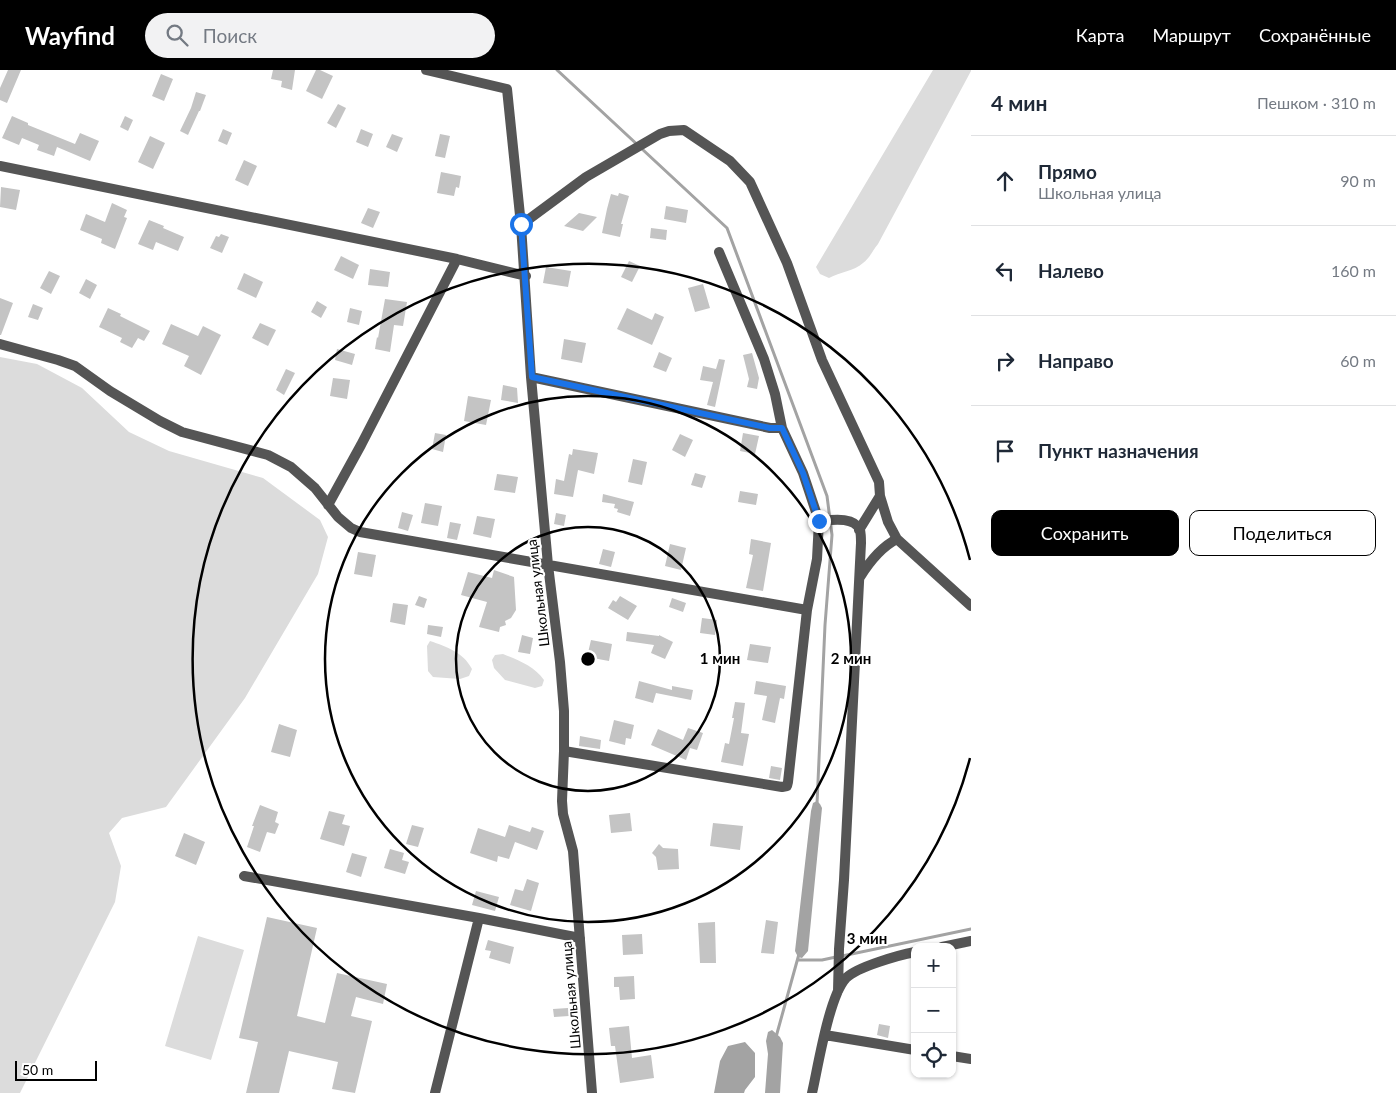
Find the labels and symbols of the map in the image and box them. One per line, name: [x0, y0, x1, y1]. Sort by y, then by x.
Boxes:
route start: [510, 213, 533, 236]
route end: [808, 510, 831, 533]
street label: Школьная улица: [522, 538, 553, 648]
text: 1 мин: [700, 649, 740, 667]
text: 2 мин: [831, 649, 871, 667]
centre of rings: [579, 650, 597, 668]
text: 3 мин: [847, 929, 887, 947]
street label: Школьная улица: [557, 940, 584, 1050]
scale bar: [15, 1058, 98, 1081]

